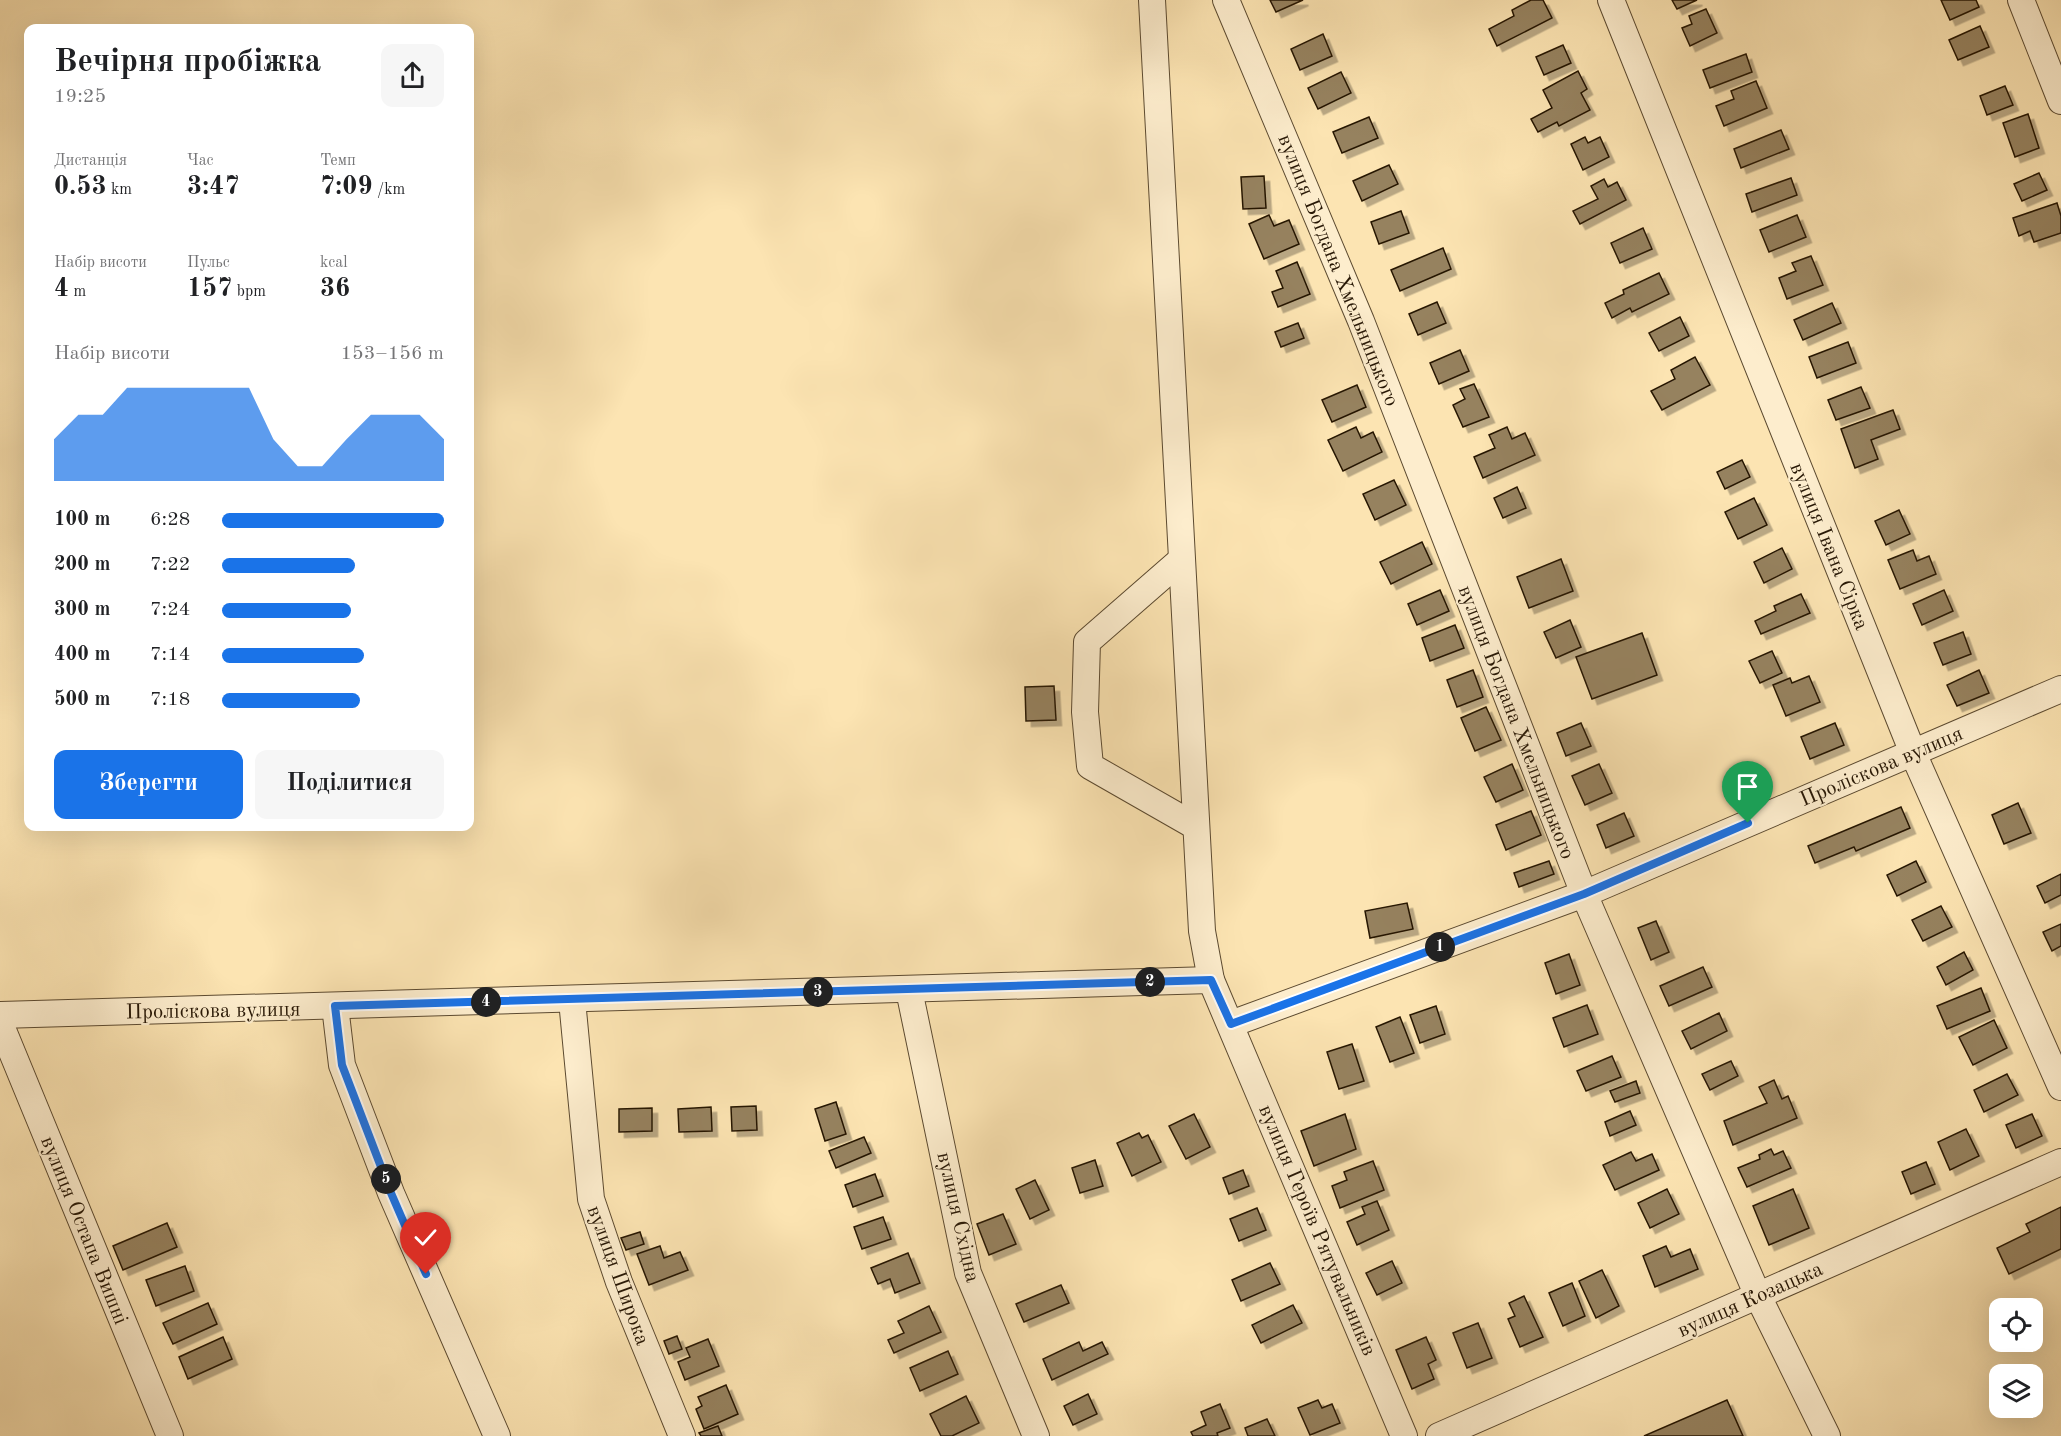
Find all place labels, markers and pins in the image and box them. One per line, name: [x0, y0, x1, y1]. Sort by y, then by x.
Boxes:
pin: [1722, 761, 1773, 823]
pin: 1: [1425, 932, 1455, 962]
pin: 2: [1135, 967, 1165, 997]
pin: 3: [803, 977, 833, 1007]
pin: 4: [471, 987, 501, 1017]
pin: 5: [371, 1164, 401, 1194]
pin: [400, 1212, 451, 1274]

